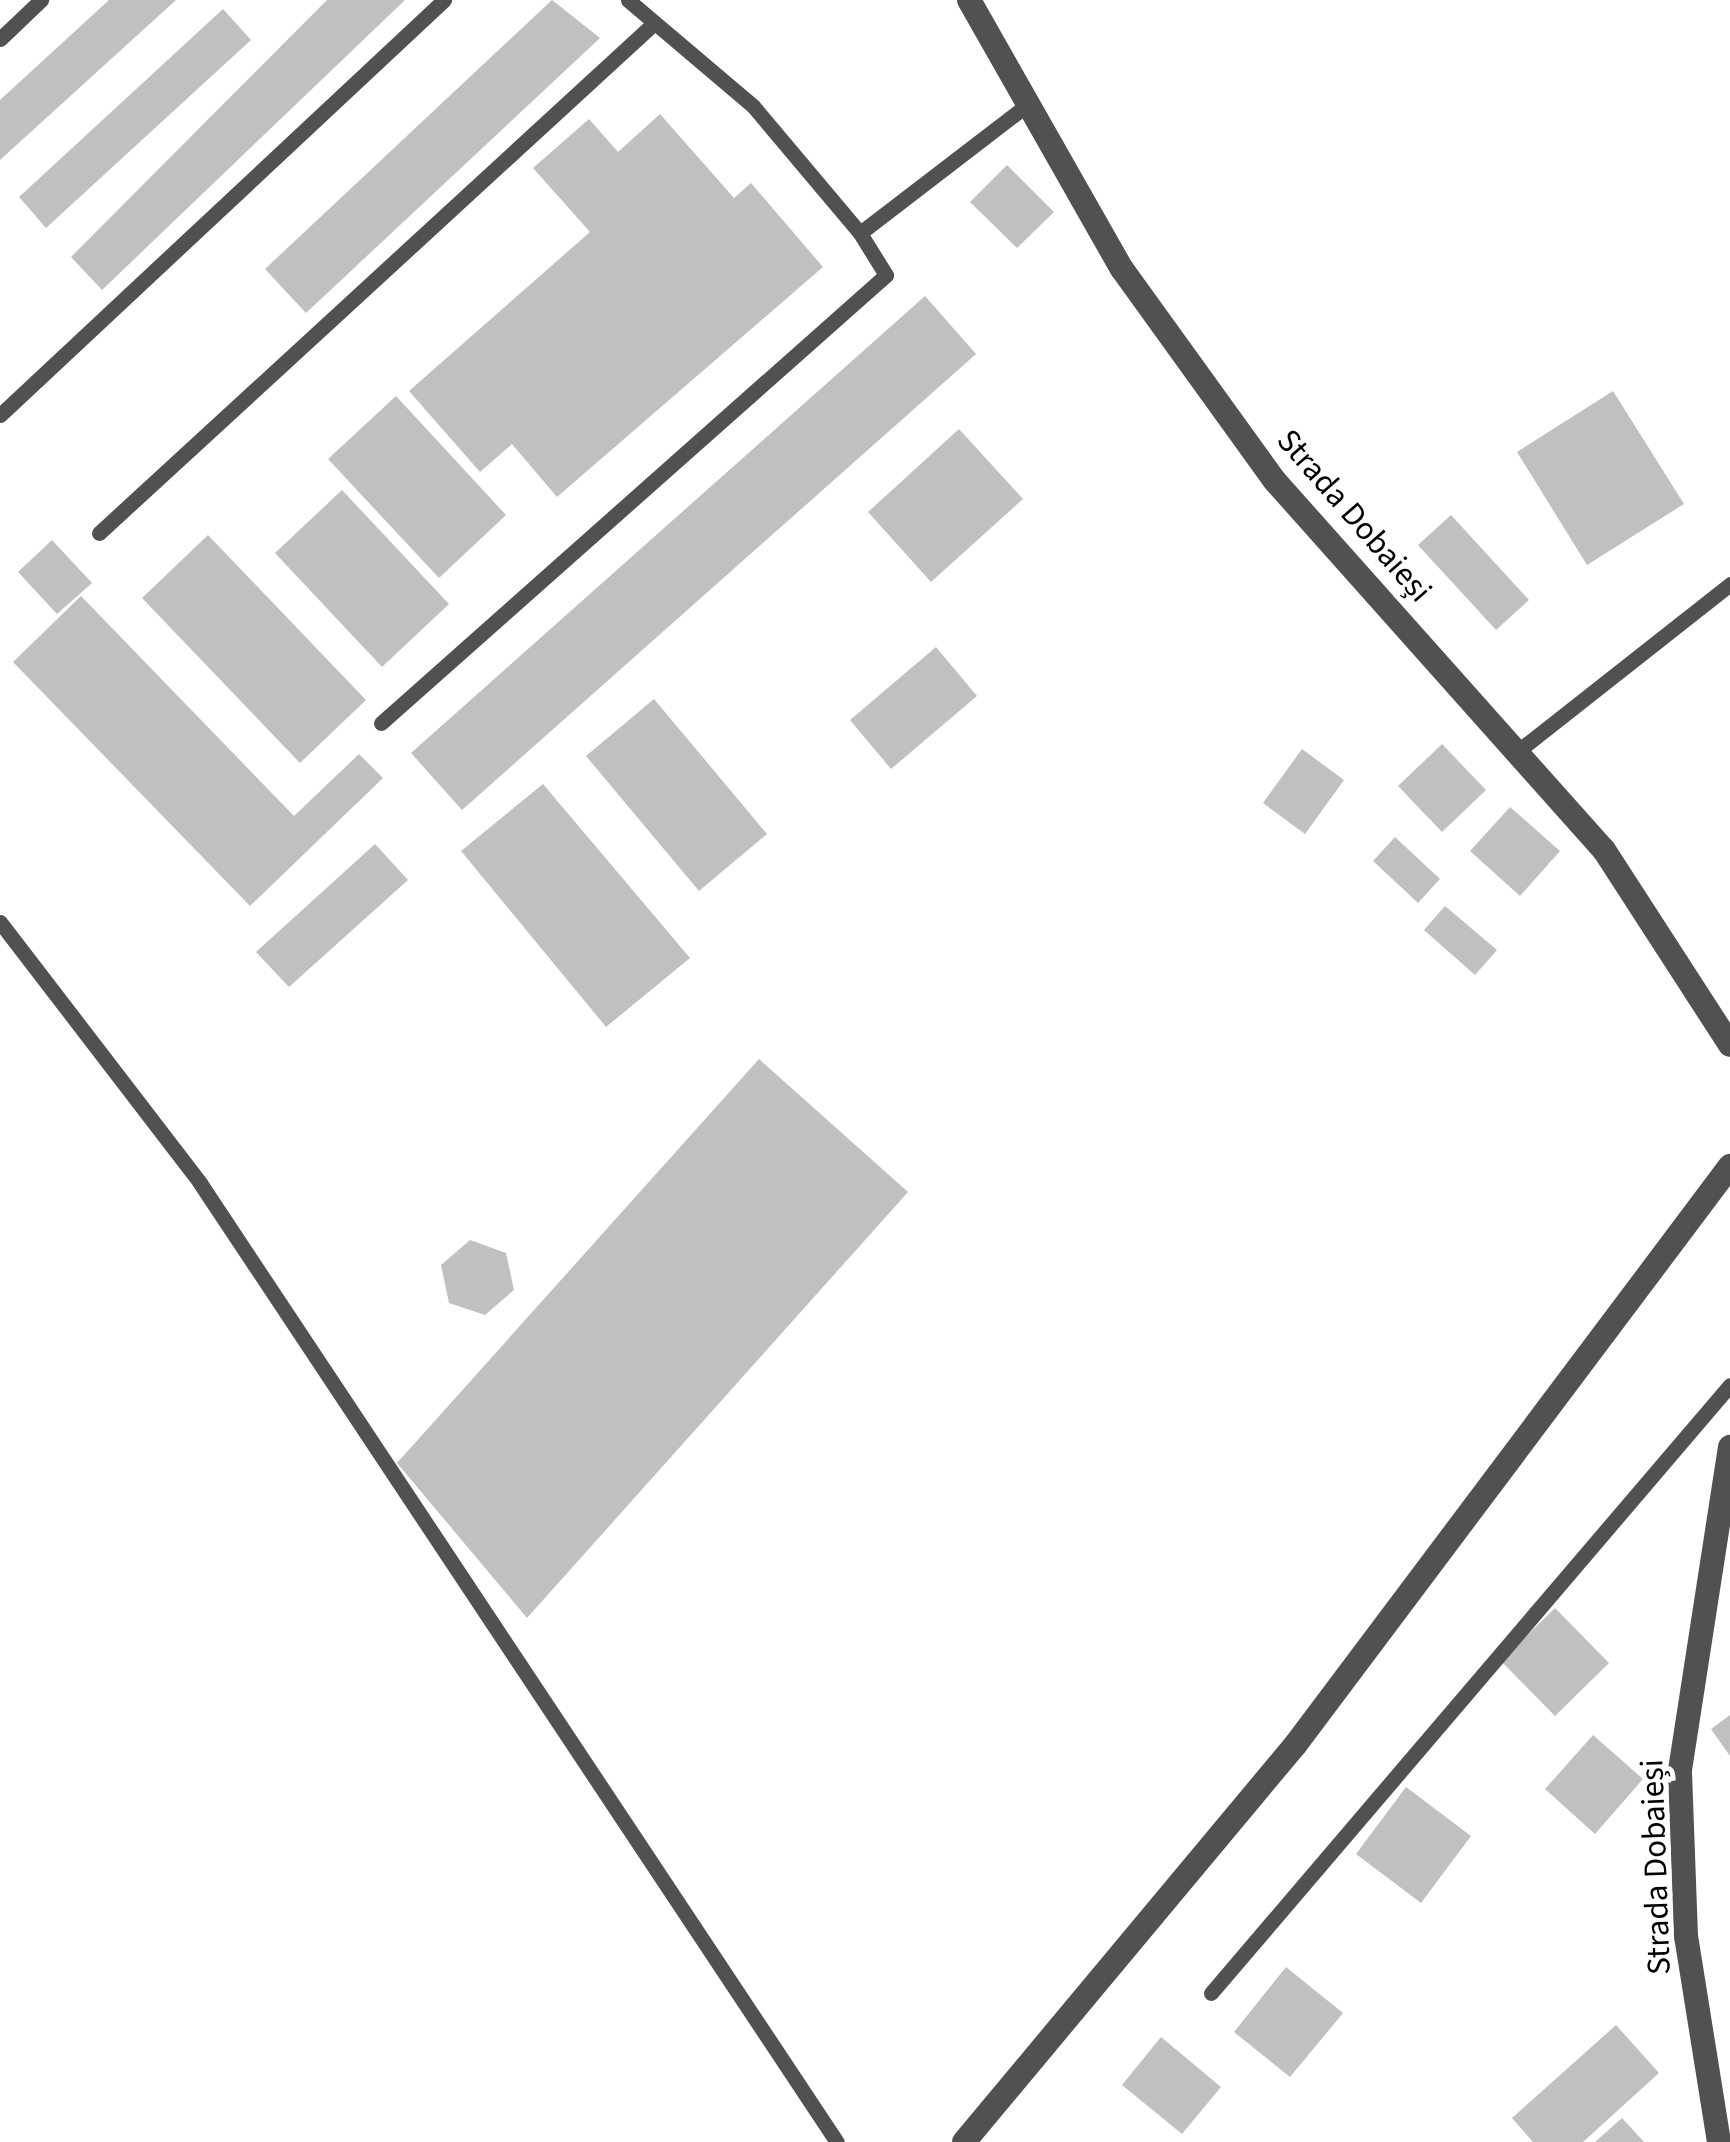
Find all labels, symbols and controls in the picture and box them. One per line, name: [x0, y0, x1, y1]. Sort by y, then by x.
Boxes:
street label: Strada Dobaieși: [1268, 422, 1440, 610]
street label: Strada Dobaieși: [1632, 1758, 1680, 1976]

